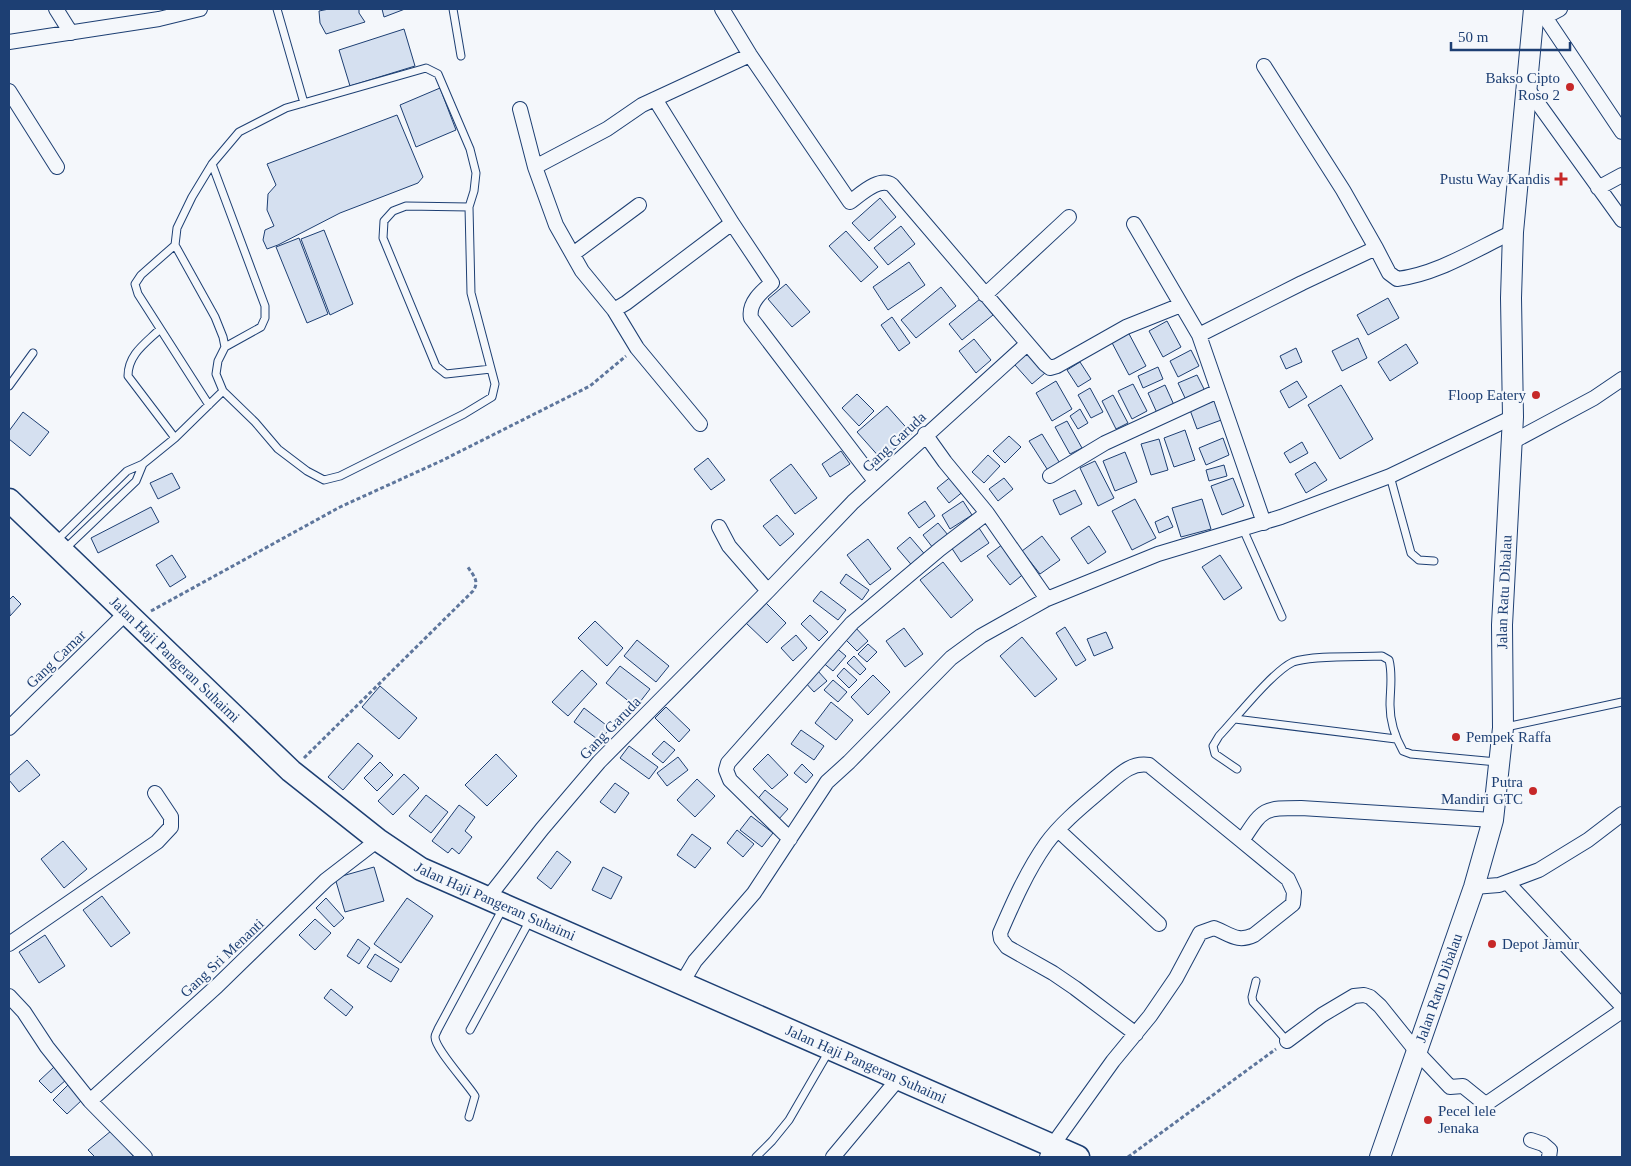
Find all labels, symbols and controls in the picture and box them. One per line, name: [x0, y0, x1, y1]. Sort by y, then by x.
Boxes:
scale bar: [1451, 20, 1570, 52]
text: 50 m: [1458, 29, 1489, 45]
place label: Bakso Cipto Roso 2: [1485, 70, 1560, 103]
marker: Bakso Cipto Roso 2: [1564, 81, 1576, 93]
place label: Pustu Way Kandis: [1440, 171, 1550, 187]
marker: Pustu Way Kandis: [1554, 172, 1568, 186]
place label: Floop Eatery: [1448, 387, 1526, 403]
marker: Floop Eatery: [1530, 389, 1542, 401]
street label: Gang Garuda: [859, 409, 929, 475]
street label: Jalan Ratu Dibalau: [1494, 534, 1515, 649]
street label: Jalan Haji Pangeran Suhaimi: [107, 593, 243, 725]
street label: Gang Camar: [23, 627, 89, 691]
street label: Gang Garuda: [576, 693, 644, 762]
place label: Pempek Raffa: [1466, 729, 1551, 745]
marker: Pempek Raffa: [1450, 731, 1462, 743]
place label: Putra Mandiri GTC: [1441, 774, 1523, 807]
marker: Putra Mandiri GTC: [1527, 785, 1539, 797]
street label: Jalan Haji Pangeran Suhaimi: [412, 859, 578, 944]
street label: Gang Sri Menanti: [177, 915, 267, 1001]
street label: Jalan Ratu Dibalau: [1413, 931, 1465, 1045]
place label: Depot Jamur: [1502, 936, 1579, 952]
marker: Depot Jamur: [1486, 938, 1498, 950]
street label: Jalan Haji Pangeran Suhaimi: [783, 1022, 949, 1106]
place label: Pecel lele Jenaka: [1438, 1103, 1496, 1136]
marker: Pecel lele Jenaka: [1422, 1114, 1434, 1126]

